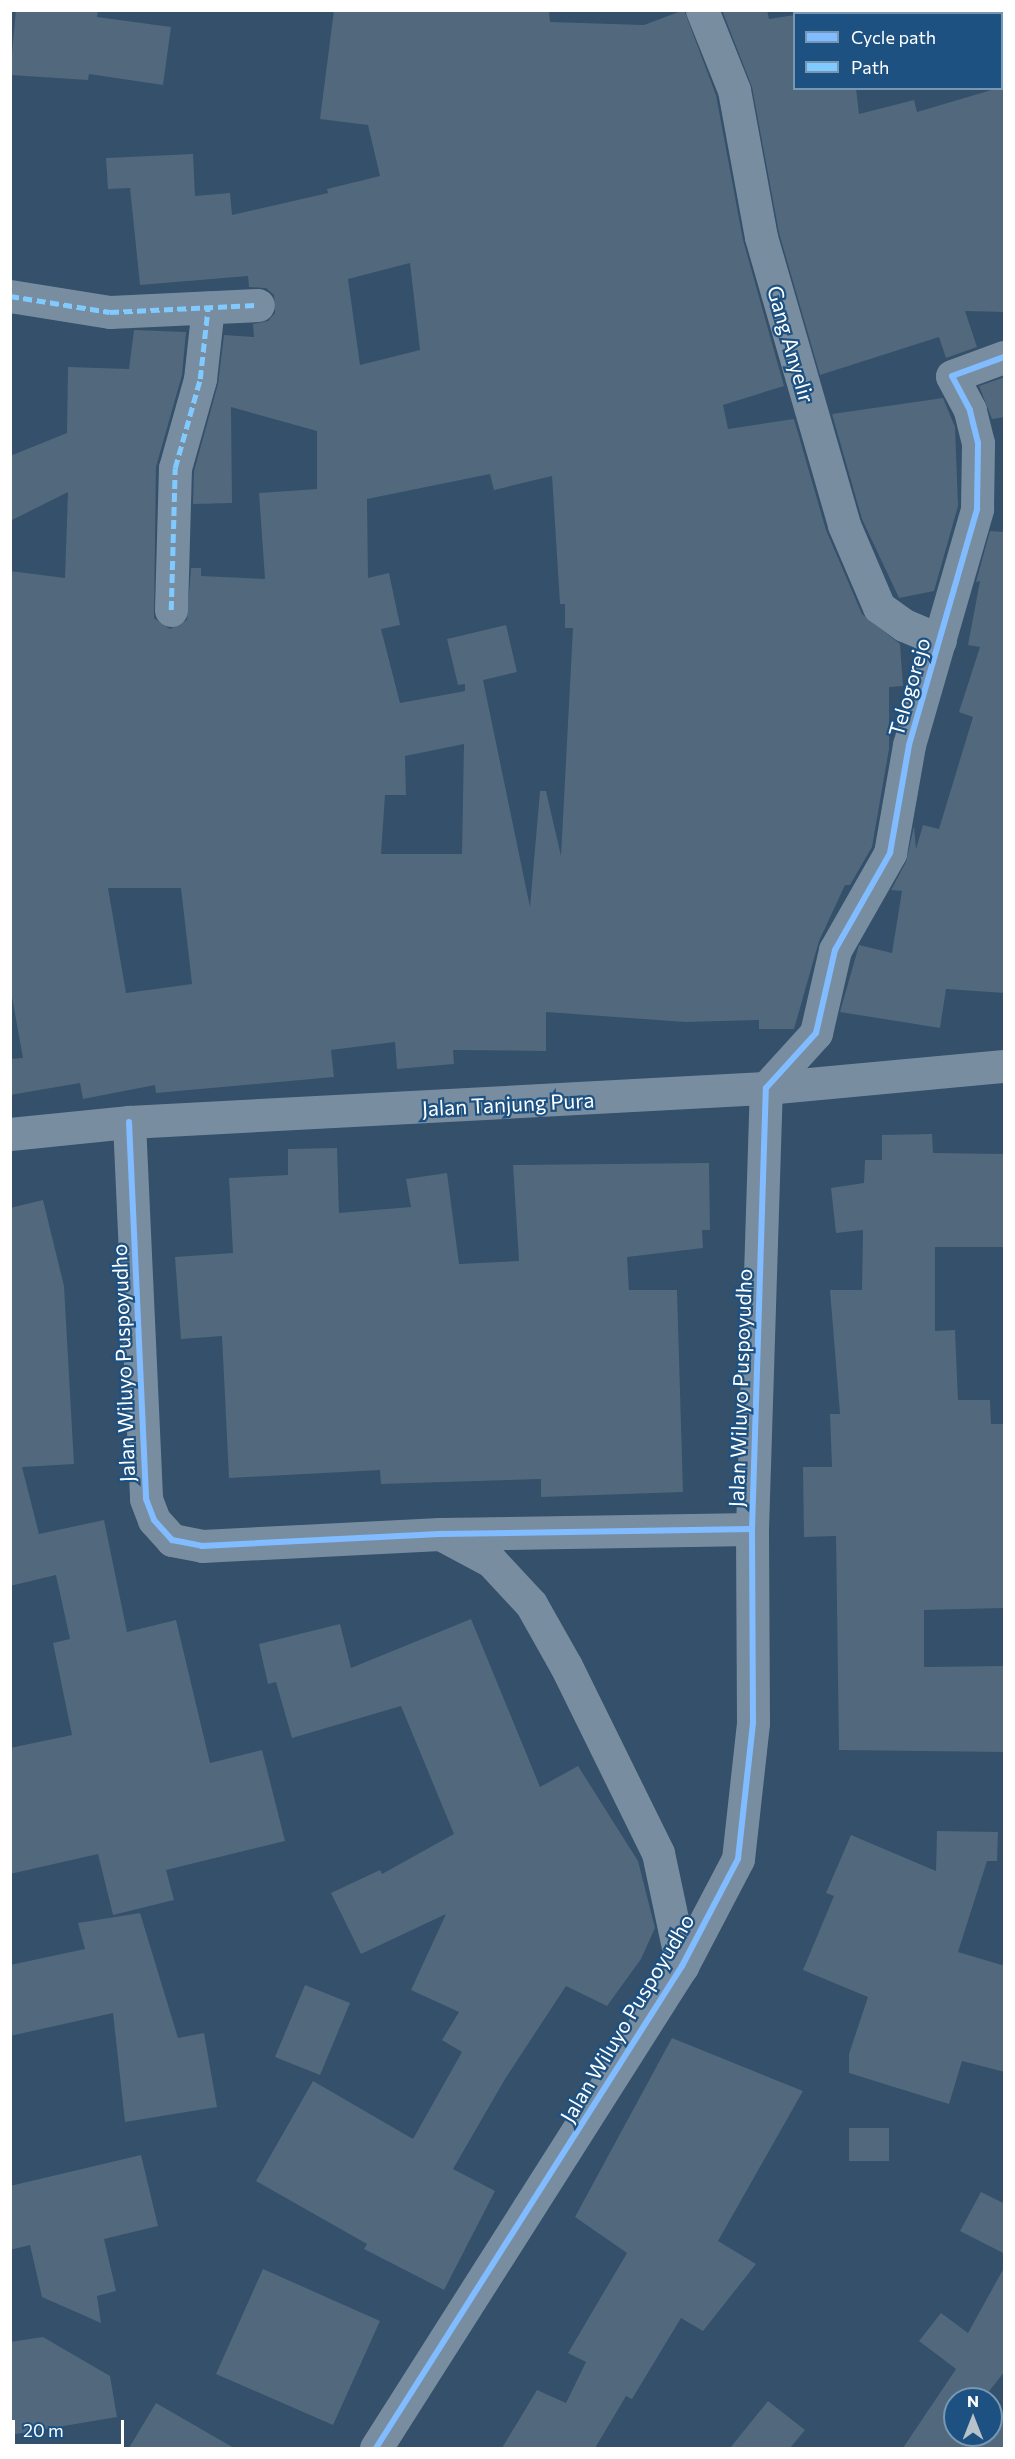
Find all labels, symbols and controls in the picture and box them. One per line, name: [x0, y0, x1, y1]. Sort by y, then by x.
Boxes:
legend: [793, 12, 1003, 90]
text: Cycle path: [851, 26, 936, 48]
text: Path: [851, 56, 889, 78]
street label: Gang Anyelir: [762, 282, 820, 406]
street label: Telogorejo: [883, 635, 935, 739]
street label: Jalan Tanjung Pura: [421, 1087, 595, 1121]
street label: Jalan Wiluyo Puspoyudho: [106, 1243, 140, 1483]
street label: Jalan Wiluyo Puspoyudho: [723, 1268, 757, 1508]
street label: Jalan Wiluyo Puspoyudho: [555, 1909, 699, 2127]
north arrow: [943, 2387, 1003, 2447]
text: N: [967, 2391, 979, 2410]
scale bar: [15, 2408, 128, 2446]
text: 20 m: [23, 2419, 64, 2441]

